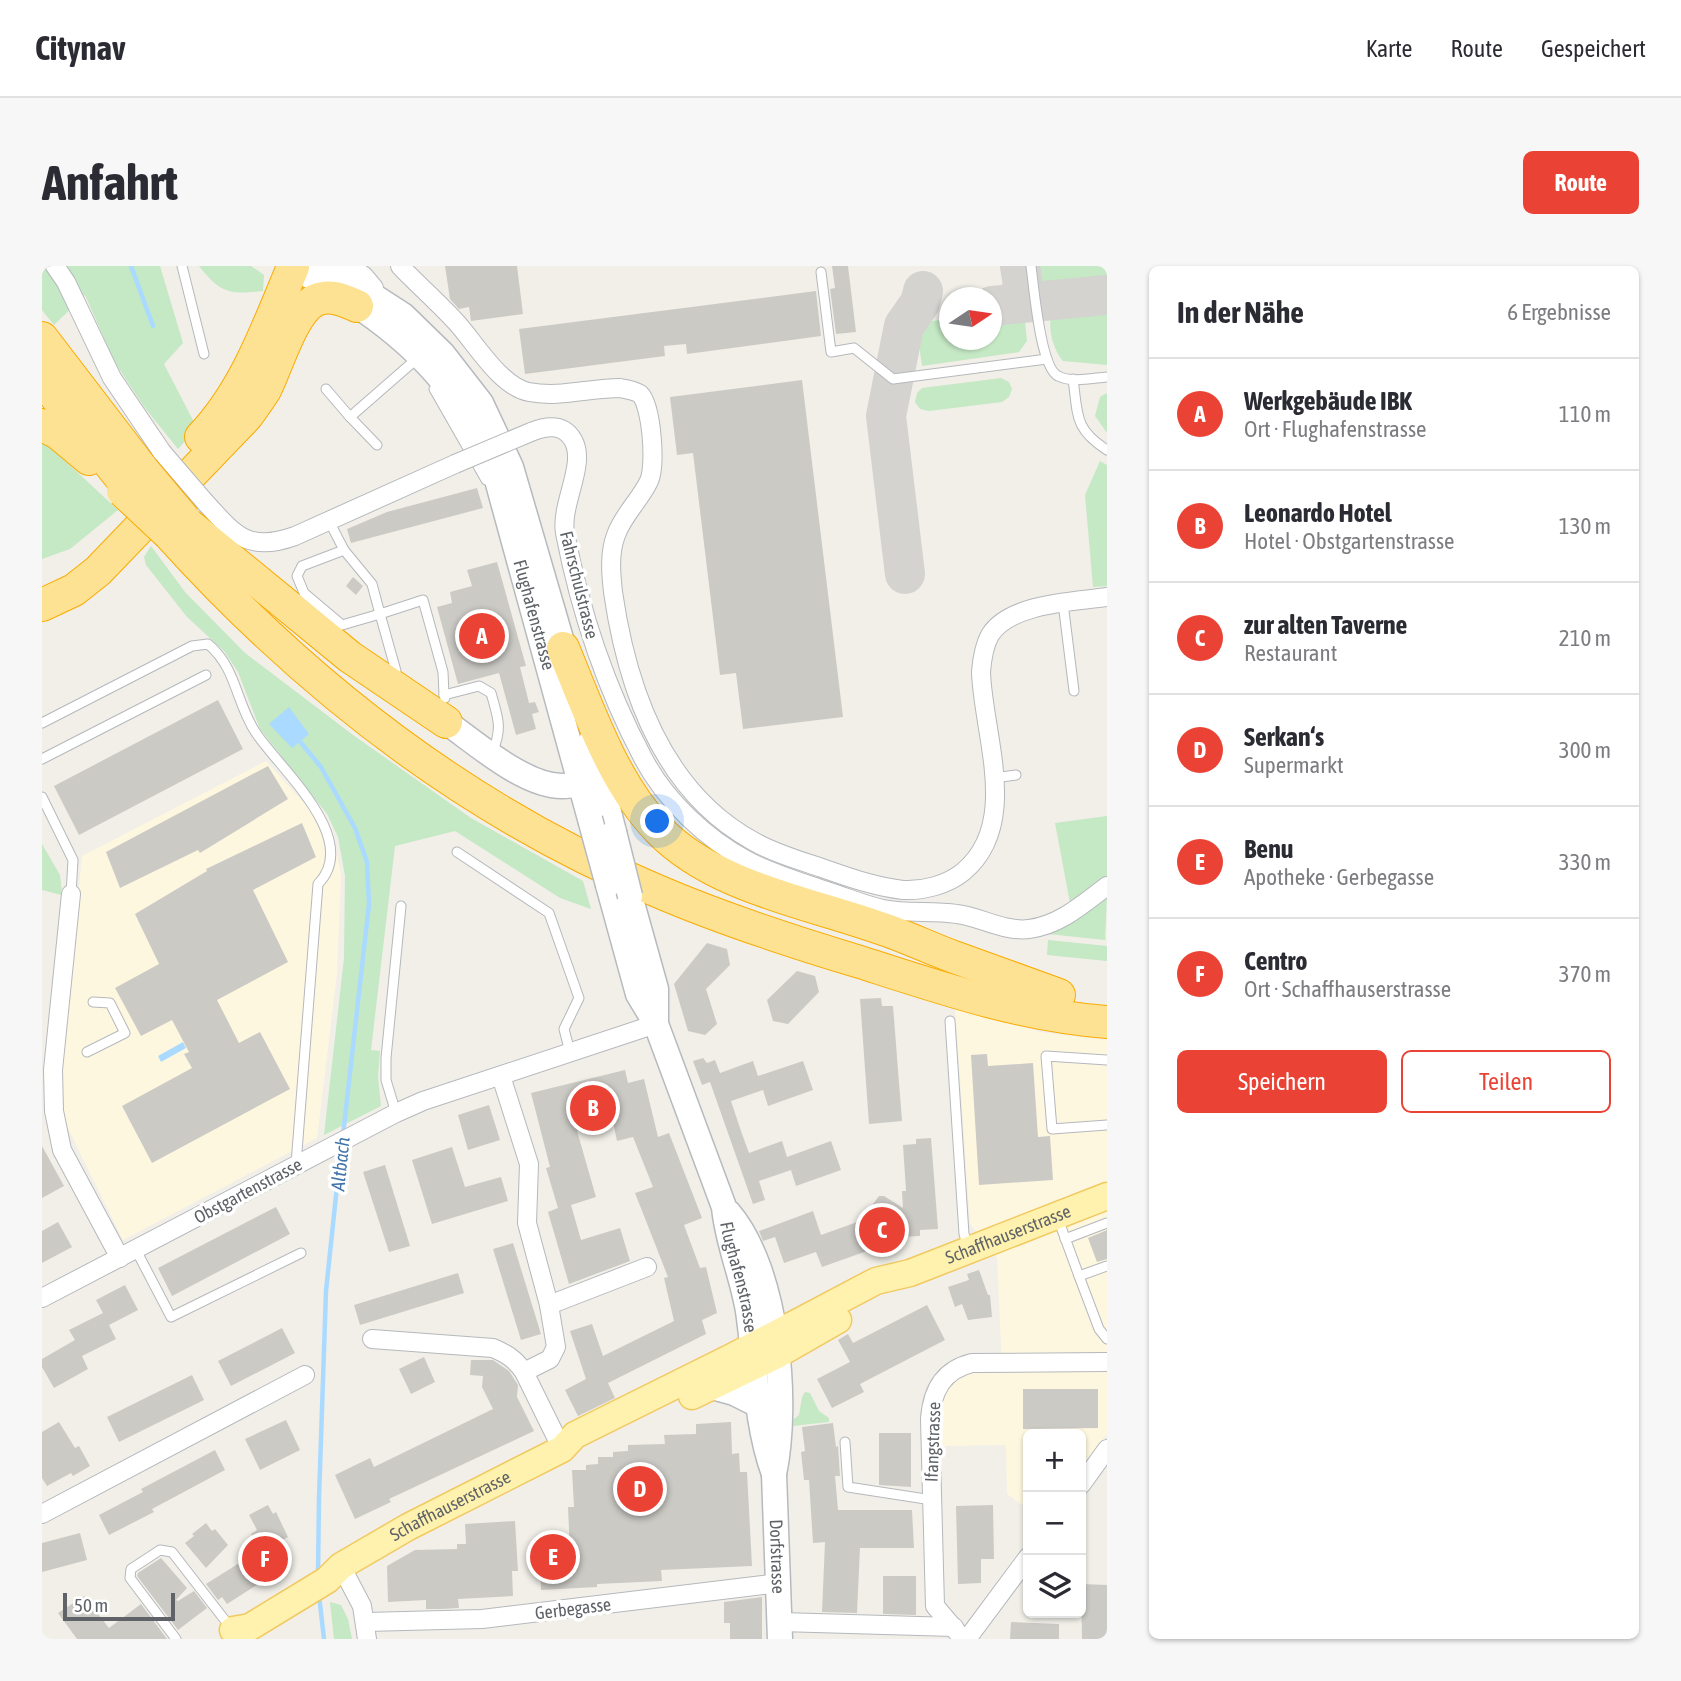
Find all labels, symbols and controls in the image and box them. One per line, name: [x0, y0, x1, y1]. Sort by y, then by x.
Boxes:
text: Citynav: [35, 29, 126, 67]
text: Karte: [1366, 35, 1412, 62]
text: Route: [1450, 35, 1503, 62]
text: Gespeichert: [1541, 35, 1646, 62]
button: Route: [1523, 151, 1639, 214]
text: Anfahrt: [42, 154, 178, 210]
north arrow: [939, 287, 1002, 350]
text: In der Nähe: [1177, 295, 1304, 329]
text: 6 Ergebnisse: [1507, 299, 1611, 325]
text: Werkgebäude IBK: [1244, 386, 1412, 416]
text: A: [1194, 401, 1206, 427]
text: 110 m: [1559, 401, 1611, 427]
text: Ort · Flughafenstrasse: [1244, 416, 1426, 442]
text: Leonardo Hotel: [1244, 498, 1392, 528]
text: B: [1195, 513, 1205, 539]
text: 130 m: [1559, 513, 1611, 539]
text: Hotel · Obstgartenstrasse: [1244, 528, 1455, 554]
street label: Fahrschulstrasse: [556, 529, 603, 641]
street label: Flughafenstrasse: [509, 557, 560, 672]
pin: A: [459, 610, 505, 662]
text: zur alten Taverne: [1244, 610, 1407, 640]
text: C: [1195, 625, 1205, 651]
text: 210 m: [1559, 625, 1611, 651]
text: Restaurant: [1244, 640, 1337, 666]
text: Serkan‘s: [1244, 722, 1324, 752]
text: D: [1194, 737, 1206, 763]
text: 300 m: [1559, 737, 1611, 763]
text: Supermarkt: [1244, 752, 1344, 778]
your location: [640, 804, 674, 838]
text: Benu: [1244, 834, 1293, 864]
text: E: [1195, 849, 1205, 875]
text: 330 m: [1559, 849, 1611, 875]
text: Apotheke · Gerbegasse: [1244, 864, 1434, 890]
text: Centro: [1244, 946, 1308, 976]
text: F: [1195, 961, 1205, 987]
text: 370 m: [1559, 961, 1611, 987]
text: Ort · Schaffhauserstrasse: [1244, 976, 1451, 1002]
button: Speichern: [1177, 1050, 1387, 1113]
button: Teilen: [1401, 1050, 1611, 1113]
pin: B: [570, 1082, 616, 1134]
water label: Altbach: [326, 1136, 354, 1193]
street label: Obstgartenstrasse: [190, 1153, 305, 1228]
street label: Schaffhauserstrasse: [942, 1200, 1074, 1268]
pin: C: [859, 1204, 905, 1256]
street label: Flughafenstrasse: [716, 1220, 762, 1334]
street label: Ifangstrasse: [921, 1402, 944, 1482]
map controls: [1023, 1429, 1086, 1618]
button: +: [1023, 1429, 1086, 1492]
pin: D: [617, 1463, 663, 1515]
street label: Schaffhauserstrasse: [386, 1466, 514, 1545]
button: −: [1023, 1492, 1086, 1555]
street label: Dorfstrasse: [766, 1519, 789, 1594]
pin: E: [530, 1531, 576, 1583]
pin: F: [242, 1533, 288, 1585]
button: layers: [1023, 1555, 1086, 1618]
scale bar: [63, 1590, 175, 1622]
street label: Gerbegasse: [534, 1593, 612, 1624]
text: 50 m: [74, 1594, 108, 1616]

